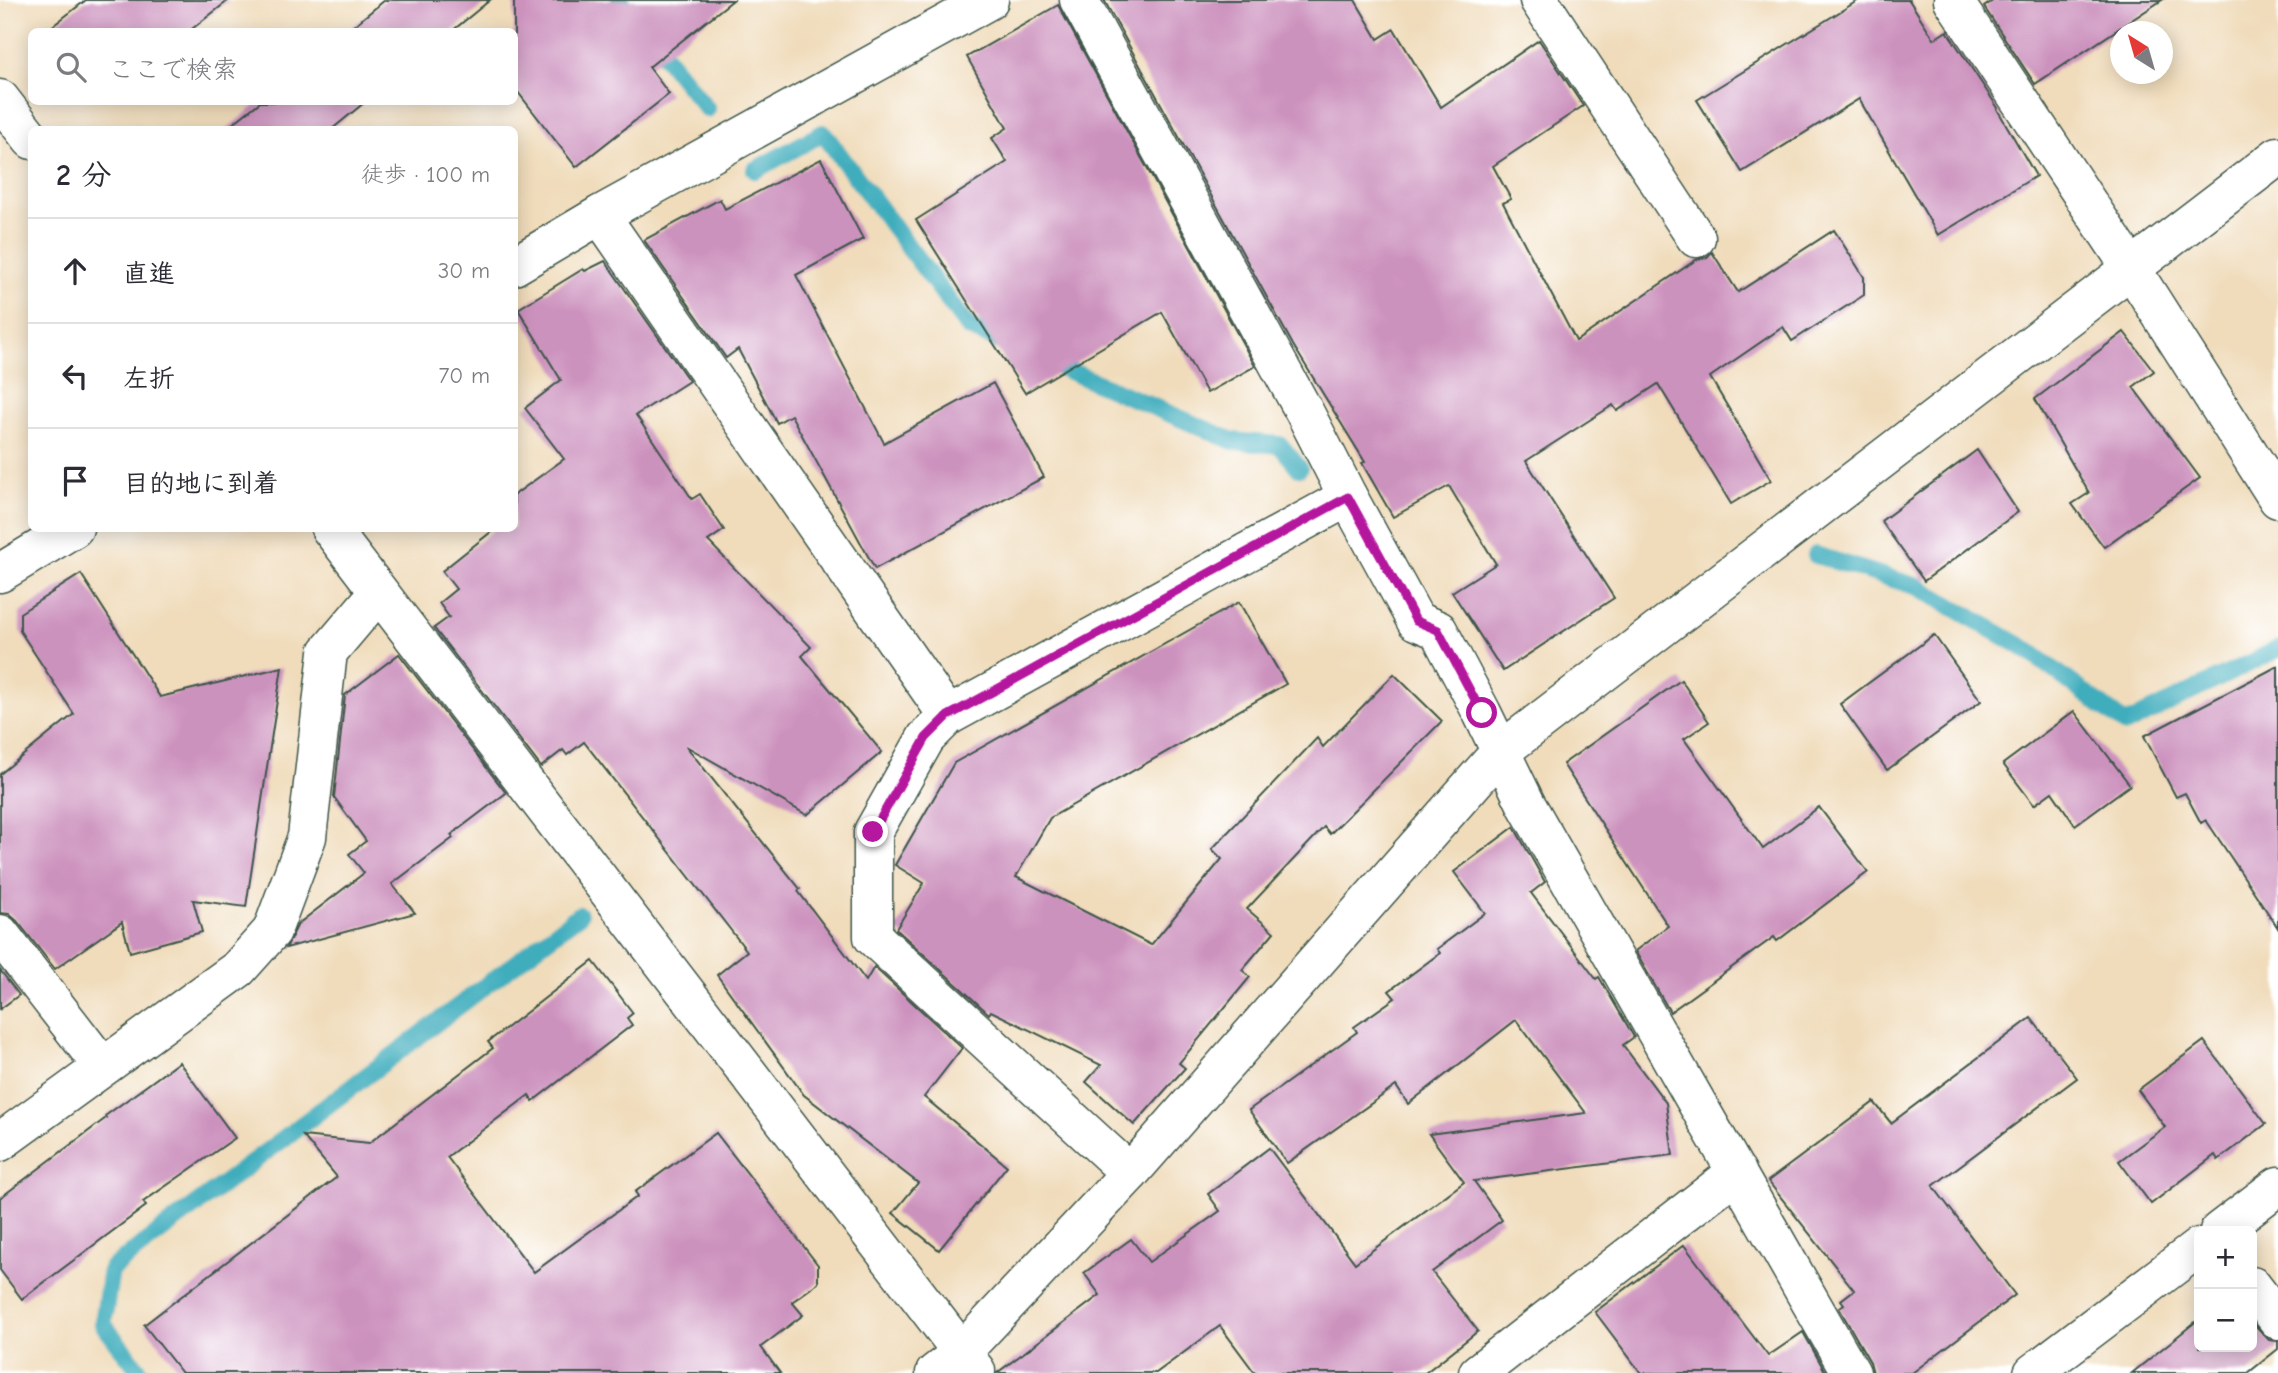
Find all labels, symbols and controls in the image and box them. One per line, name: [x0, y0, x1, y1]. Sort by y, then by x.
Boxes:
north arrow: [2110, 21, 2173, 84]
search box: [28, 28, 518, 105]
icon: search: [52, 48, 90, 86]
text: ここで検索: [108, 55, 238, 85]
text: 2 分: [56, 158, 112, 193]
text: 徒歩 · 100 m: [361, 161, 490, 188]
icon: ahead: [56, 252, 94, 290]
text: 30 m: [438, 257, 490, 284]
text: 直進: [123, 259, 175, 289]
icon: left: [56, 357, 94, 395]
text: 70 m: [438, 362, 490, 389]
text: 左折: [123, 364, 175, 394]
icon: arrive: [56, 462, 94, 500]
text: 目的地に到着: [123, 469, 279, 499]
route start: [1466, 697, 1497, 728]
route end: [857, 816, 888, 847]
map controls: [2194, 1226, 2257, 1352]
button: +: [2194, 1226, 2257, 1289]
button: −: [2194, 1289, 2257, 1352]

